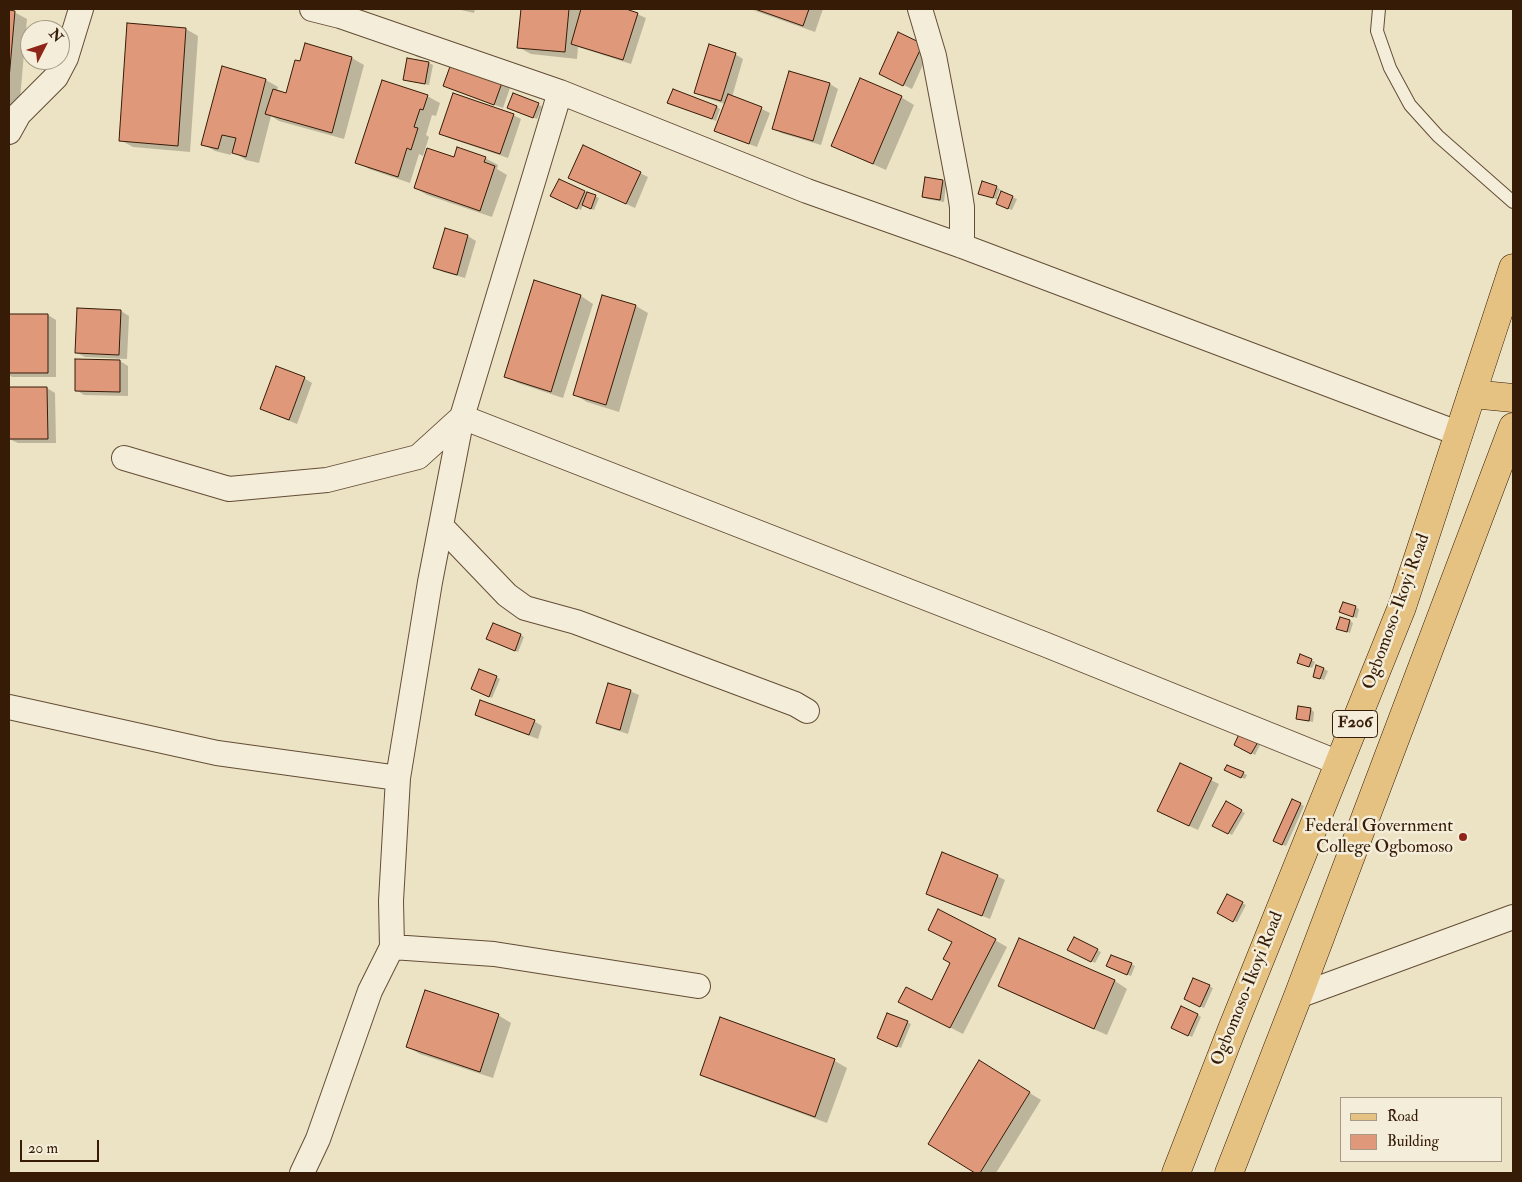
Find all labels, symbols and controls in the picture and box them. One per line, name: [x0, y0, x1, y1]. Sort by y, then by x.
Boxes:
north arrow: [20, 20, 70, 70]
text: N: [45, 25, 66, 46]
street label: Ogbomoso-Ikoyi Road: [1359, 531, 1435, 693]
road number: F206: [1332, 711, 1378, 738]
place label: Federal Government College Ogbomoso: [1305, 816, 1453, 859]
marker: Federal Government College Ogbomoso: [1457, 831, 1469, 843]
street label: Ogbomoso-Ikoyi Road: [1207, 909, 1289, 1069]
legend: [1340, 1097, 1502, 1162]
text: Road: [1387, 1107, 1418, 1126]
scale bar: [22, 1130, 101, 1162]
text: Building: [1387, 1132, 1439, 1151]
text: 20 m: [28, 1139, 58, 1158]

